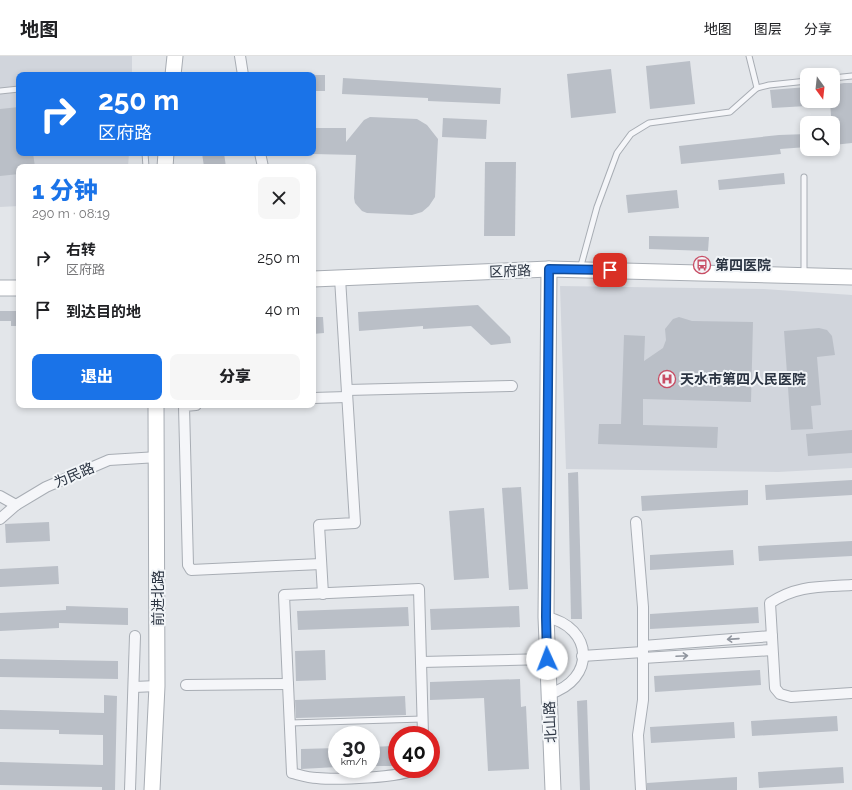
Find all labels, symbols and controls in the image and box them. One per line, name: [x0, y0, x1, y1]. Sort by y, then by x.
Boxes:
text: 地图: [20, 18, 58, 40]
text: 地图: [704, 21, 732, 37]
text: 图层: [754, 21, 782, 37]
text: 分享: [804, 21, 832, 37]
north arrow: [800, 68, 840, 108]
map controls: [800, 68, 840, 156]
text: 250 m: [98, 84, 179, 117]
icon: right: [32, 88, 84, 140]
button: search: [800, 116, 840, 156]
text: 区府路: [98, 122, 152, 143]
text: 1 分钟: [32, 176, 98, 205]
button: close: [258, 177, 300, 219]
text: 290 m · 08:19: [32, 206, 110, 221]
text: 右转: [66, 241, 96, 259]
icon: right: [32, 247, 54, 269]
text: 250 m: [257, 249, 300, 267]
pin: [593, 253, 627, 287]
bus stop icon: 第四医院: [692, 255, 712, 275]
place label: 第四医院: [715, 257, 771, 273]
icon: arrive: [599, 259, 621, 281]
text: 区府路: [66, 262, 105, 277]
street label: 区府路: [489, 262, 531, 280]
icon: arrive: [32, 299, 54, 321]
text: 40 m: [265, 301, 300, 319]
text: 到达目的地: [66, 303, 141, 321]
button: 退出: [32, 354, 162, 400]
button: 分享: [170, 354, 300, 400]
hospital icon: 天水市第四人民医院: [657, 369, 677, 389]
place label: 天水市第四人民医院: [680, 371, 806, 387]
street label: 为民路: [52, 459, 96, 491]
street label: 前进北路: [150, 570, 166, 626]
one-way arrow: [727, 636, 740, 643]
position arrow: [526, 638, 568, 680]
one-way arrow: [675, 652, 688, 659]
street label: 北山路: [541, 701, 559, 743]
speed limit sign: 40: [388, 726, 440, 778]
text: 30: [342, 735, 366, 759]
text: km/h: [341, 756, 367, 767]

